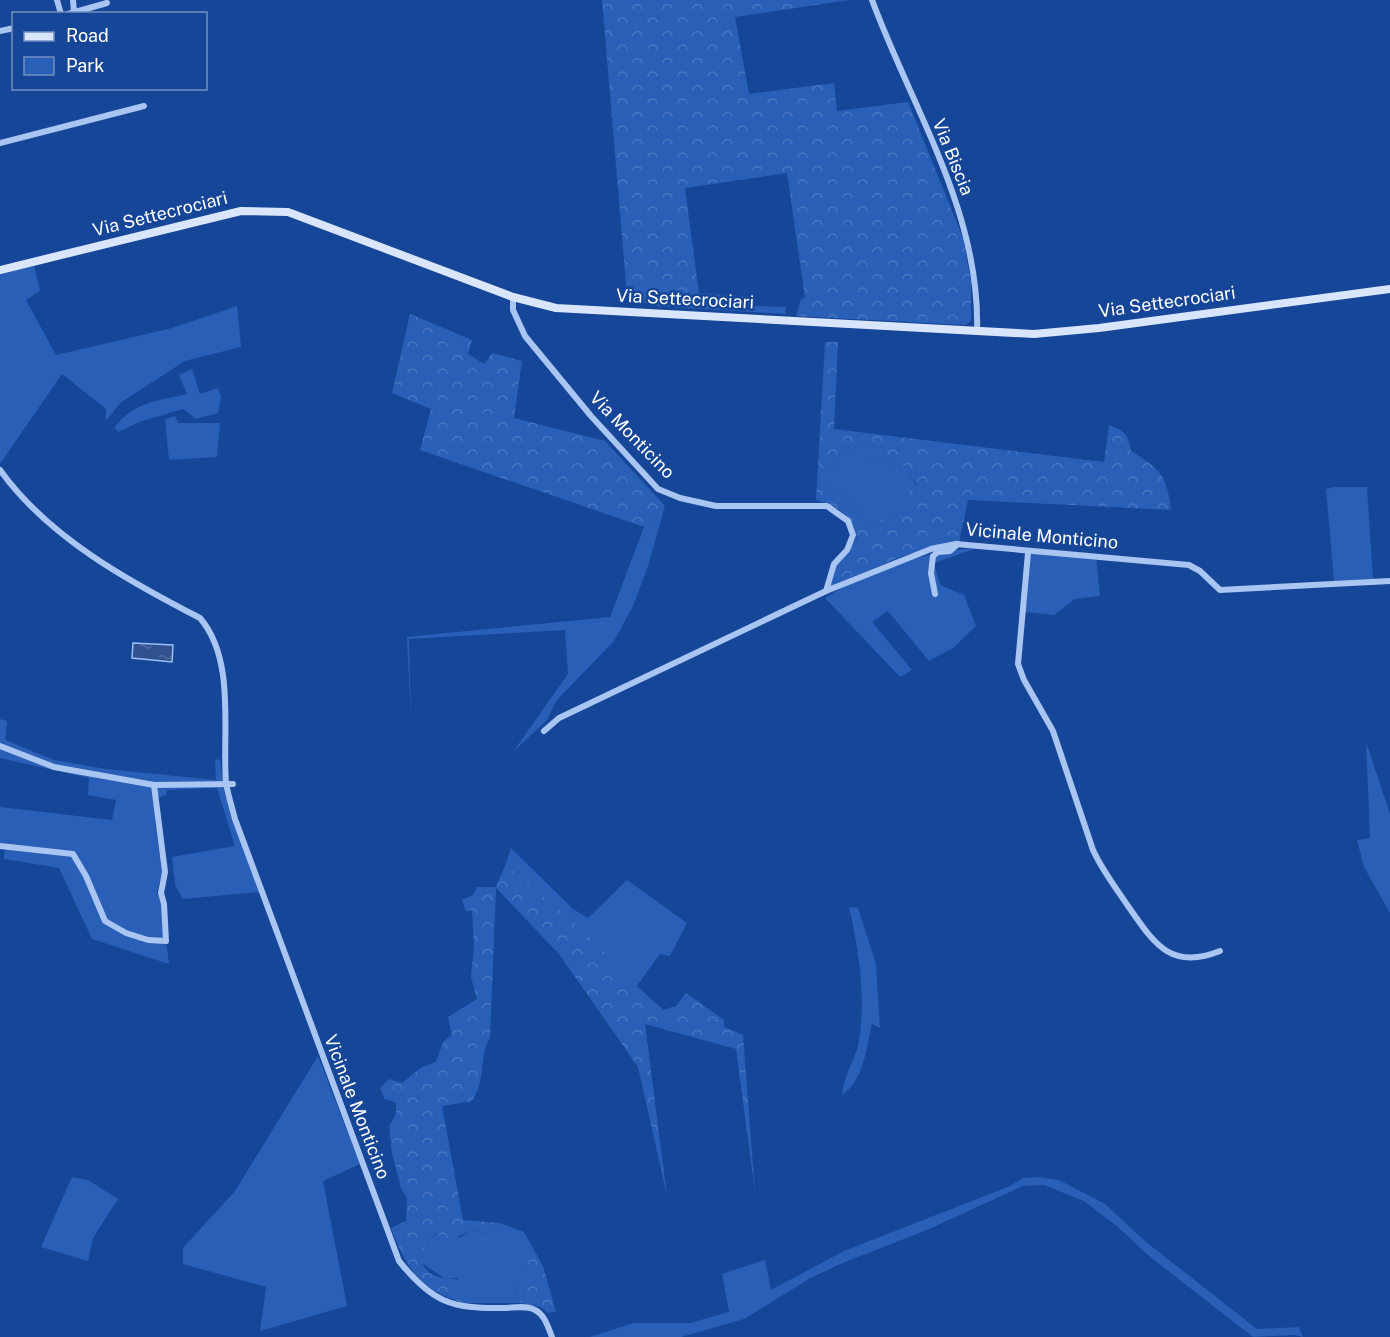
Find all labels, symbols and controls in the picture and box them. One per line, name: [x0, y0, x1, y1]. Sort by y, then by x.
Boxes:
legend: [12, 12, 207, 90]
text: Road: [66, 25, 109, 46]
text: Park: [66, 55, 104, 76]
street label: Via Biscia: [929, 116, 978, 198]
street label: Via Settecrociari: [90, 187, 229, 240]
street label: Via Settecrociari: [1097, 281, 1237, 322]
street label: Via Settecrociari: [616, 284, 755, 313]
street label: Via Monticino: [586, 387, 679, 483]
street label: Vicinale Monticino: [965, 518, 1119, 553]
street label: Vicinale Monticino: [320, 1032, 395, 1182]

